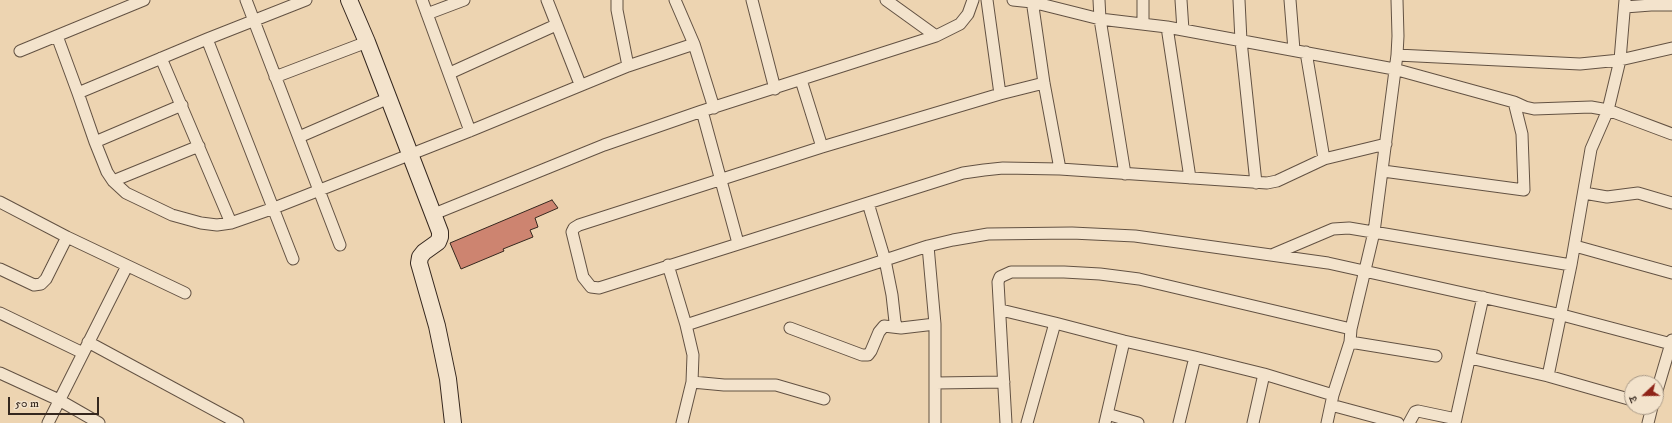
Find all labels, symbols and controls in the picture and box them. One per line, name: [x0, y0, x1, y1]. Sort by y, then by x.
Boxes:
north arrow: [1624, 375, 1664, 415]
scale bar: [10, 389, 101, 415]
text: उ: [1626, 394, 1641, 404]
text: 50 m: [15, 396, 39, 411]

